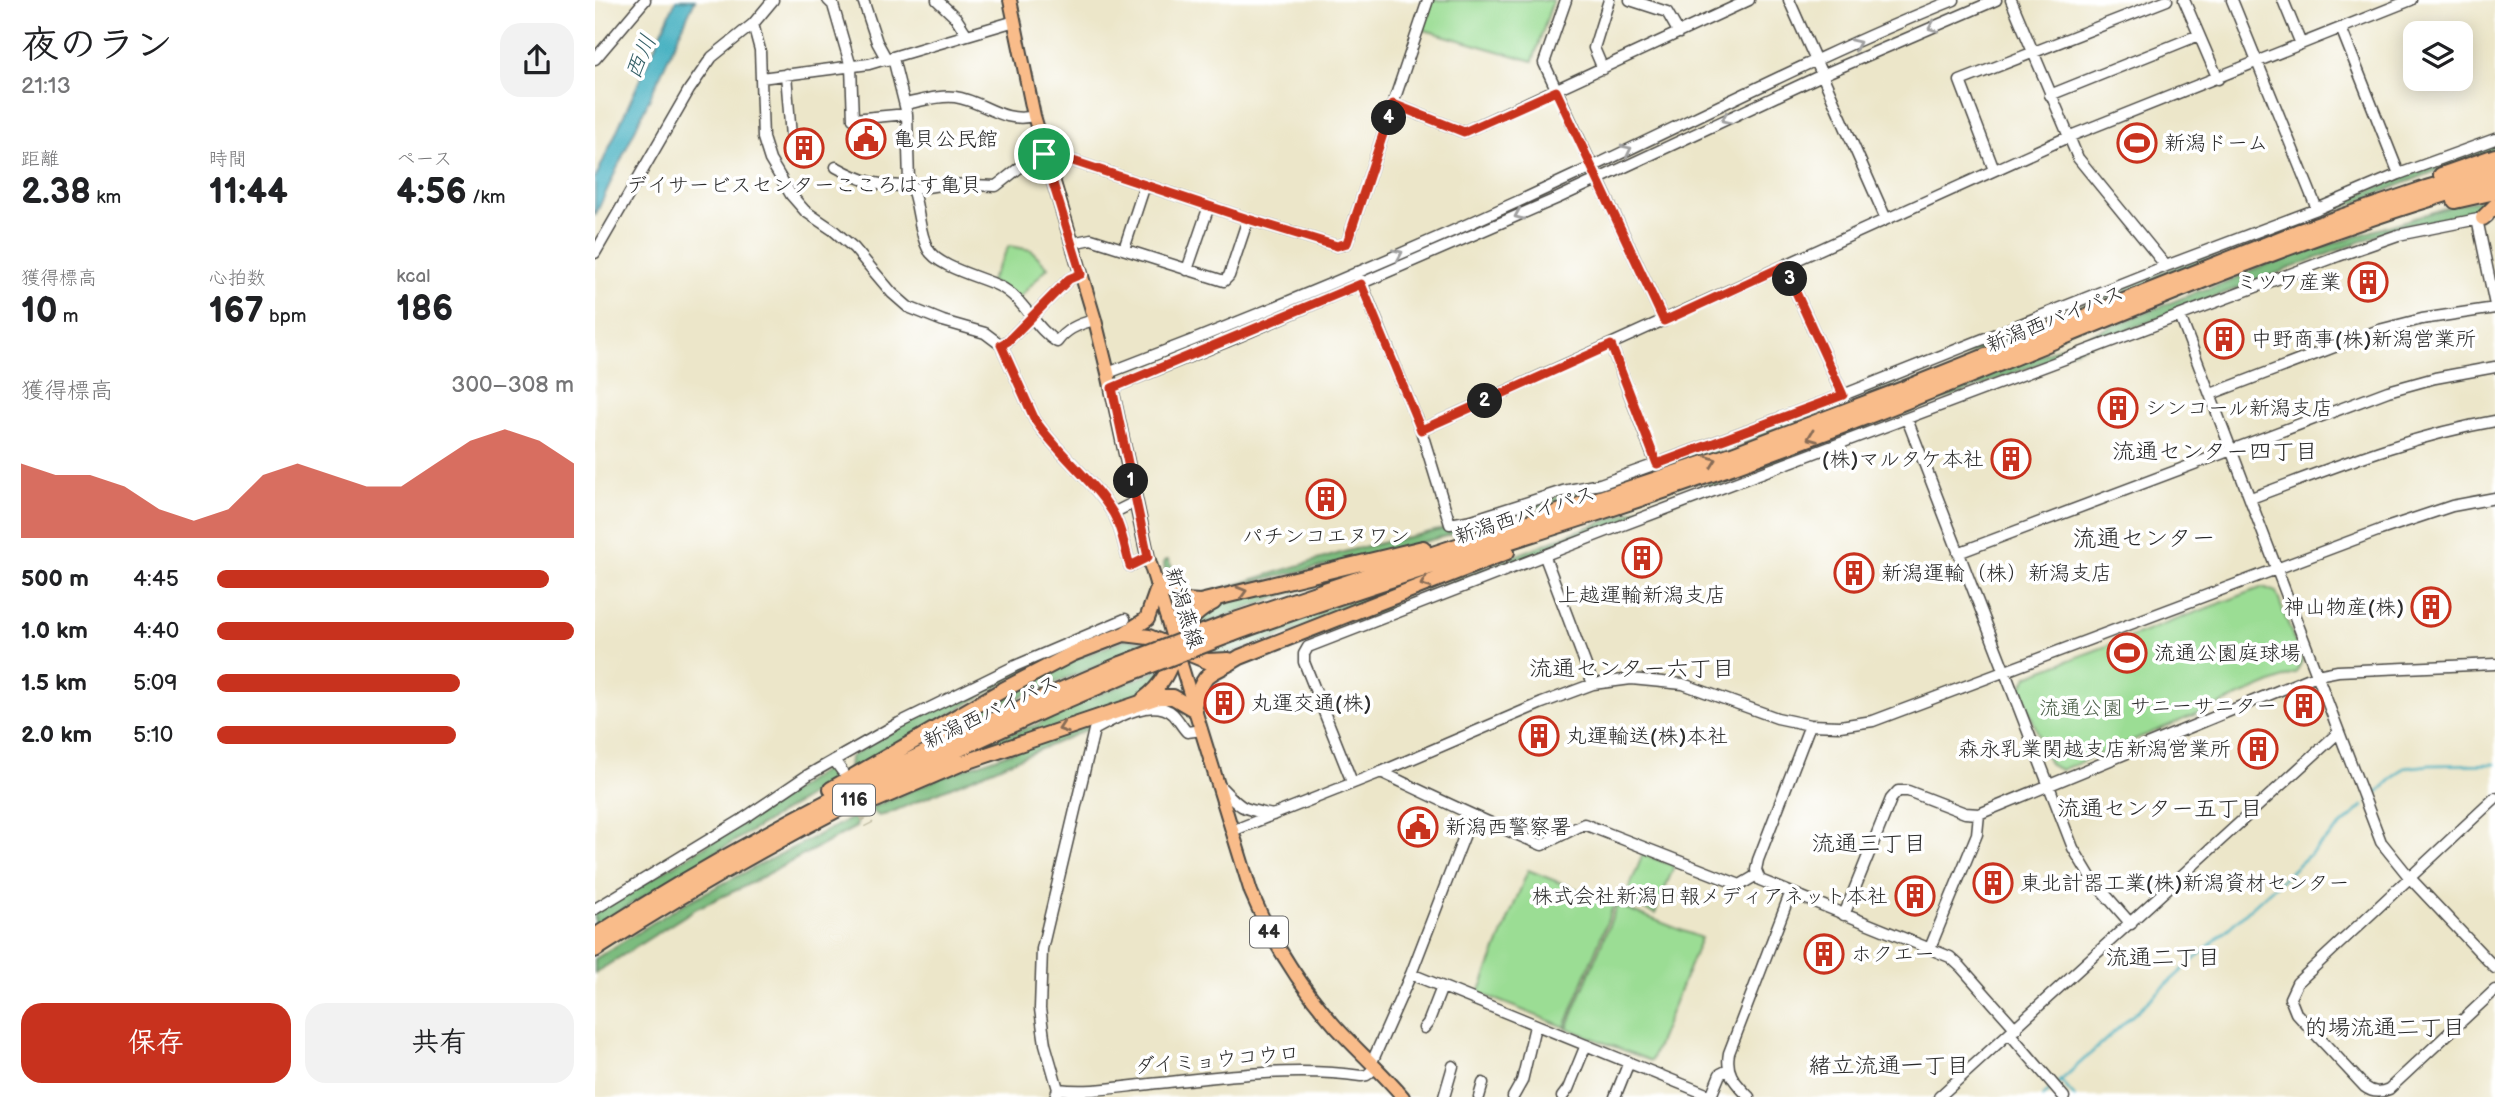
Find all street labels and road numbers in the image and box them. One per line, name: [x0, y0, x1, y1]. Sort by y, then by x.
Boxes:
street label: 新潟西バイパス: [1982, 280, 2128, 358]
street label: 新潟西バイパス: [1451, 480, 1599, 550]
street label: 新潟燕線: [1160, 564, 1208, 652]
street label: 新潟西バイパス: [919, 670, 1063, 754]
road number: 116: [833, 785, 875, 816]
road number: 44: [1250, 916, 1288, 948]
street label: ダイミョウコウロ: [1133, 1040, 1301, 1080]

